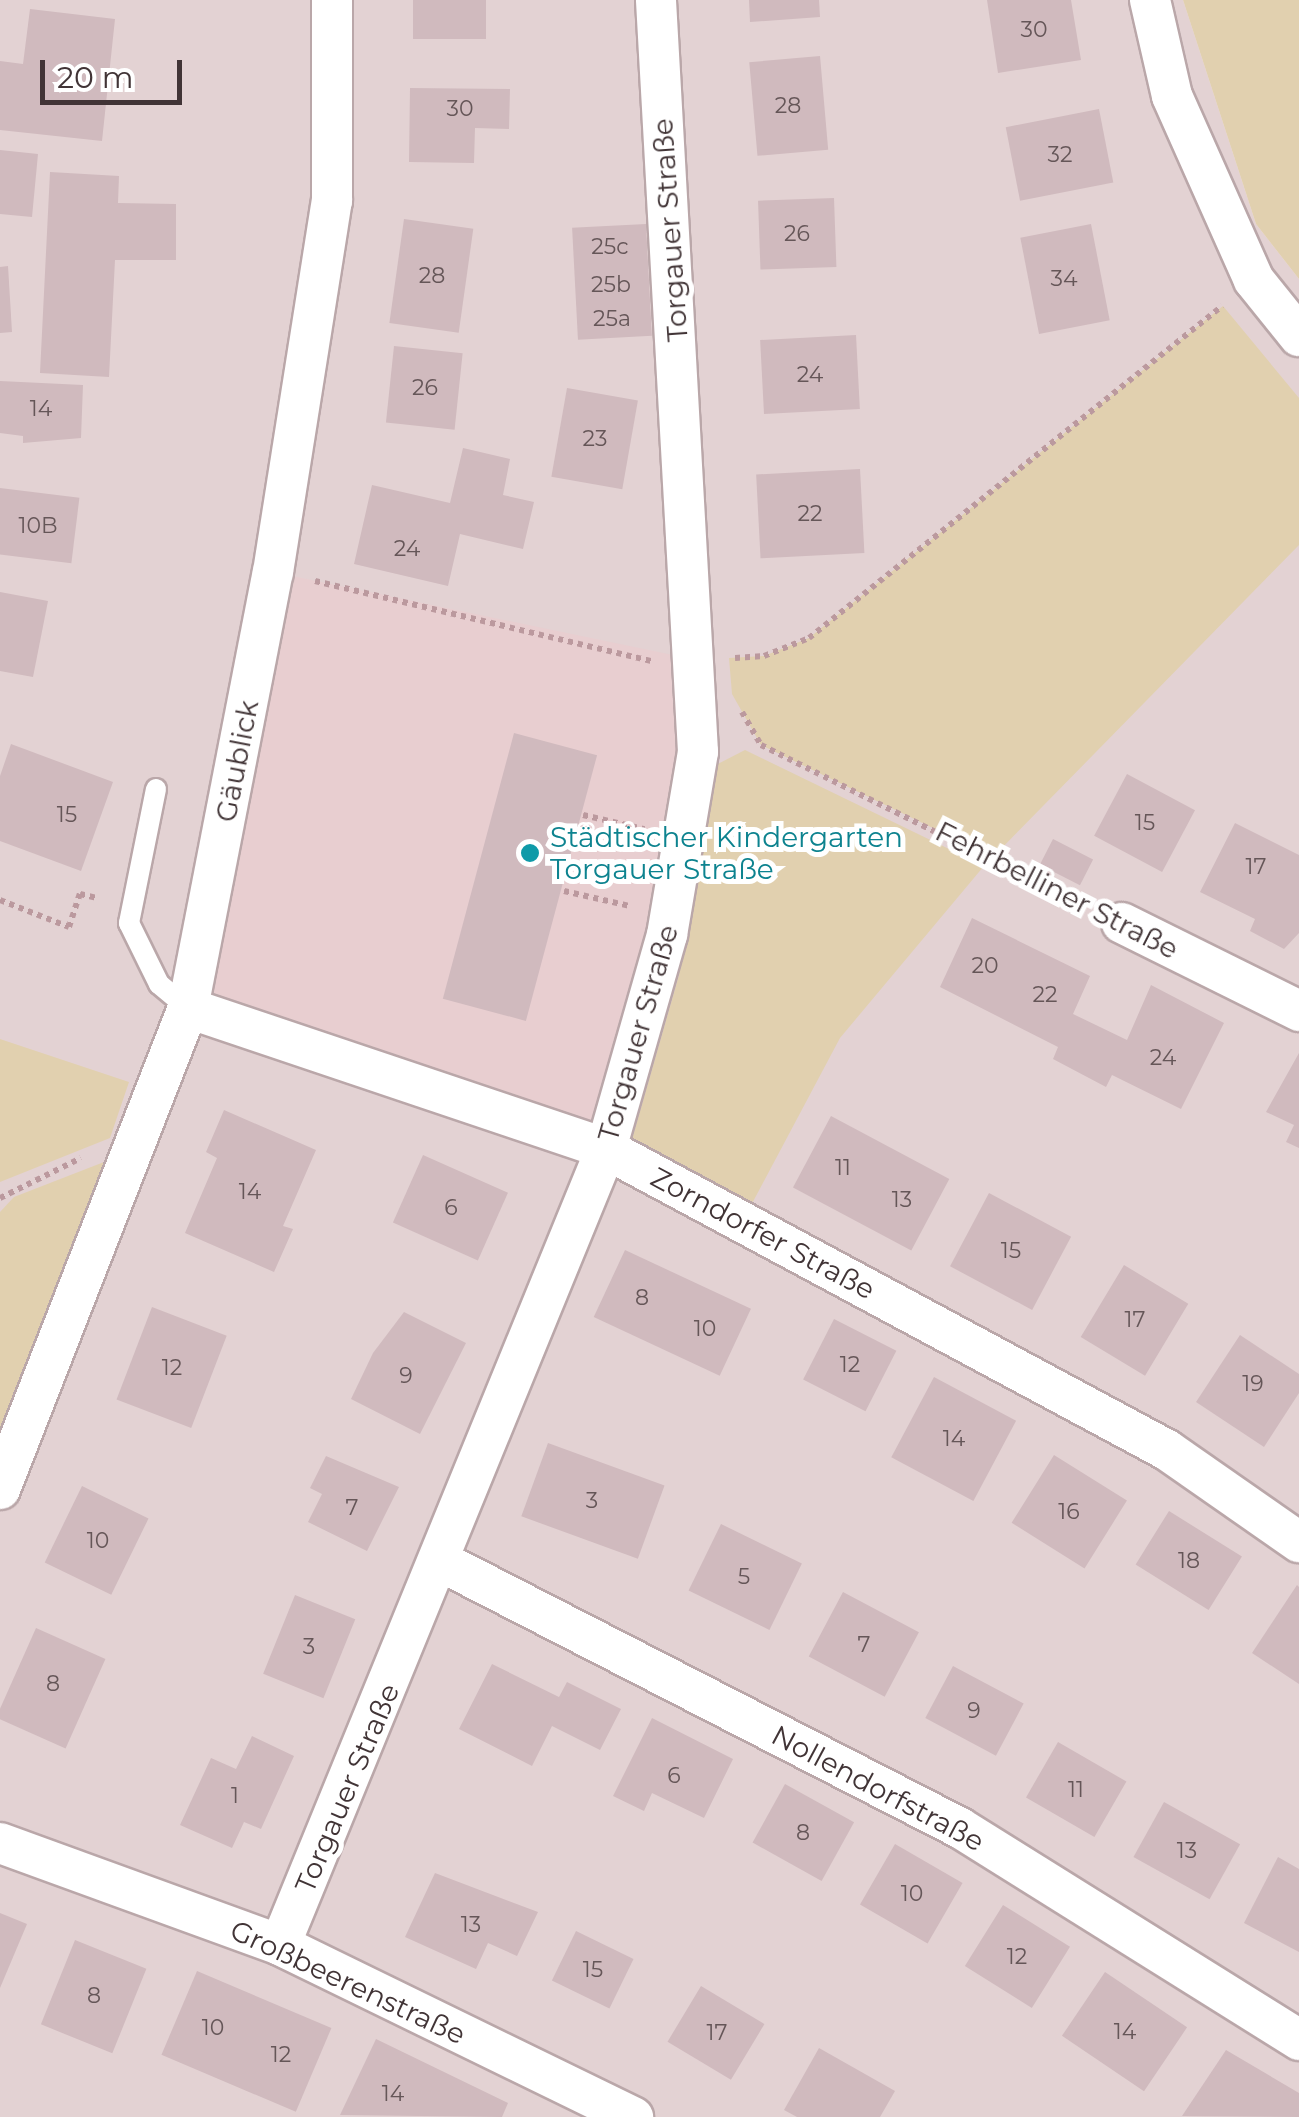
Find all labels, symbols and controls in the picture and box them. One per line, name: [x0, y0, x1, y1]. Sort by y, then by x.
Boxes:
house number: 30: [1021, 17, 1047, 43]
scale bar: [45, 40, 188, 102]
text: 20 m: [57, 59, 134, 96]
house number: 28: [775, 93, 801, 119]
house number: 30: [447, 96, 473, 122]
street label: Torgauer Straße: [645, 117, 695, 343]
house number: 32: [1048, 142, 1072, 168]
house number: 26: [784, 221, 810, 247]
house number: 25c: [591, 234, 629, 260]
house number: 28: [419, 263, 445, 289]
house number: 34: [1051, 266, 1077, 292]
house number: 25b: [591, 272, 631, 298]
house number: 25a: [593, 306, 631, 332]
house number: 24: [797, 362, 823, 388]
house number: 26: [412, 375, 438, 401]
house number: 14: [30, 396, 52, 422]
house number: 23: [583, 426, 607, 452]
house number: 22: [798, 501, 822, 527]
house number: 10B: [18, 513, 58, 539]
house number: 24: [394, 536, 420, 562]
street label: Gäublick: [209, 697, 265, 825]
house number: 15: [57, 802, 77, 828]
house number: 15: [1135, 810, 1155, 836]
street label: Fehrbelliner Straße: [930, 814, 1184, 966]
place label: Städtischer Kindergarten Torgauer Straße: [550, 820, 903, 886]
marker: Städtischer Kindergarten Torgauer Straße: [519, 842, 541, 864]
house number: 17: [1246, 854, 1266, 880]
street label: Torgauer Straße: [591, 921, 685, 1145]
house number: 20: [971, 953, 999, 979]
house number: 22: [1033, 982, 1057, 1008]
house number: 24: [1150, 1045, 1176, 1071]
house number: 11: [835, 1155, 851, 1181]
street label: Zorndorfer Straße: [645, 1160, 881, 1306]
house number: 14: [239, 1179, 261, 1205]
house number: 13: [892, 1187, 912, 1213]
house number: 6: [444, 1195, 458, 1221]
house number: 15: [1001, 1238, 1021, 1264]
house number: 8: [635, 1285, 649, 1311]
house number: 17: [1125, 1307, 1145, 1333]
house number: 10: [694, 1316, 716, 1342]
house number: 12: [840, 1352, 860, 1378]
house number: 12: [162, 1355, 182, 1381]
house number: 9: [399, 1363, 413, 1389]
house number: 19: [1242, 1371, 1264, 1397]
house number: 14: [943, 1426, 965, 1452]
house number: 3: [586, 1488, 598, 1514]
house number: 7: [346, 1495, 358, 1521]
house number: 16: [1058, 1499, 1080, 1525]
house number: 10: [87, 1528, 109, 1554]
house number: 18: [1178, 1548, 1200, 1574]
house number: 5: [738, 1564, 750, 1590]
house number: 7: [858, 1632, 870, 1658]
house number: 3: [303, 1634, 315, 1660]
house number: 8: [46, 1671, 60, 1697]
street label: Torgauer Straße: [288, 1678, 406, 1898]
house number: 9: [967, 1698, 981, 1724]
street label: Nollendorfstraße: [766, 1718, 990, 1858]
house number: 6: [667, 1763, 681, 1789]
house number: 11: [1068, 1777, 1084, 1803]
house number: 1: [231, 1783, 239, 1809]
house number: 8: [796, 1820, 810, 1846]
house number: 13: [1177, 1838, 1197, 1864]
house number: 10: [901, 1881, 923, 1907]
house number: 13: [461, 1912, 481, 1938]
street label: Großbeerenstraße: [225, 1913, 471, 2051]
house number: 12: [1007, 1944, 1027, 1970]
house number: 15: [583, 1957, 603, 1983]
house number: 8: [87, 1983, 101, 2009]
house number: 10: [202, 2015, 224, 2041]
house number: 14: [1114, 2019, 1136, 2045]
house number: 17: [707, 2020, 727, 2046]
house number: 12: [271, 2042, 291, 2068]
house number: 14: [382, 2081, 404, 2107]

